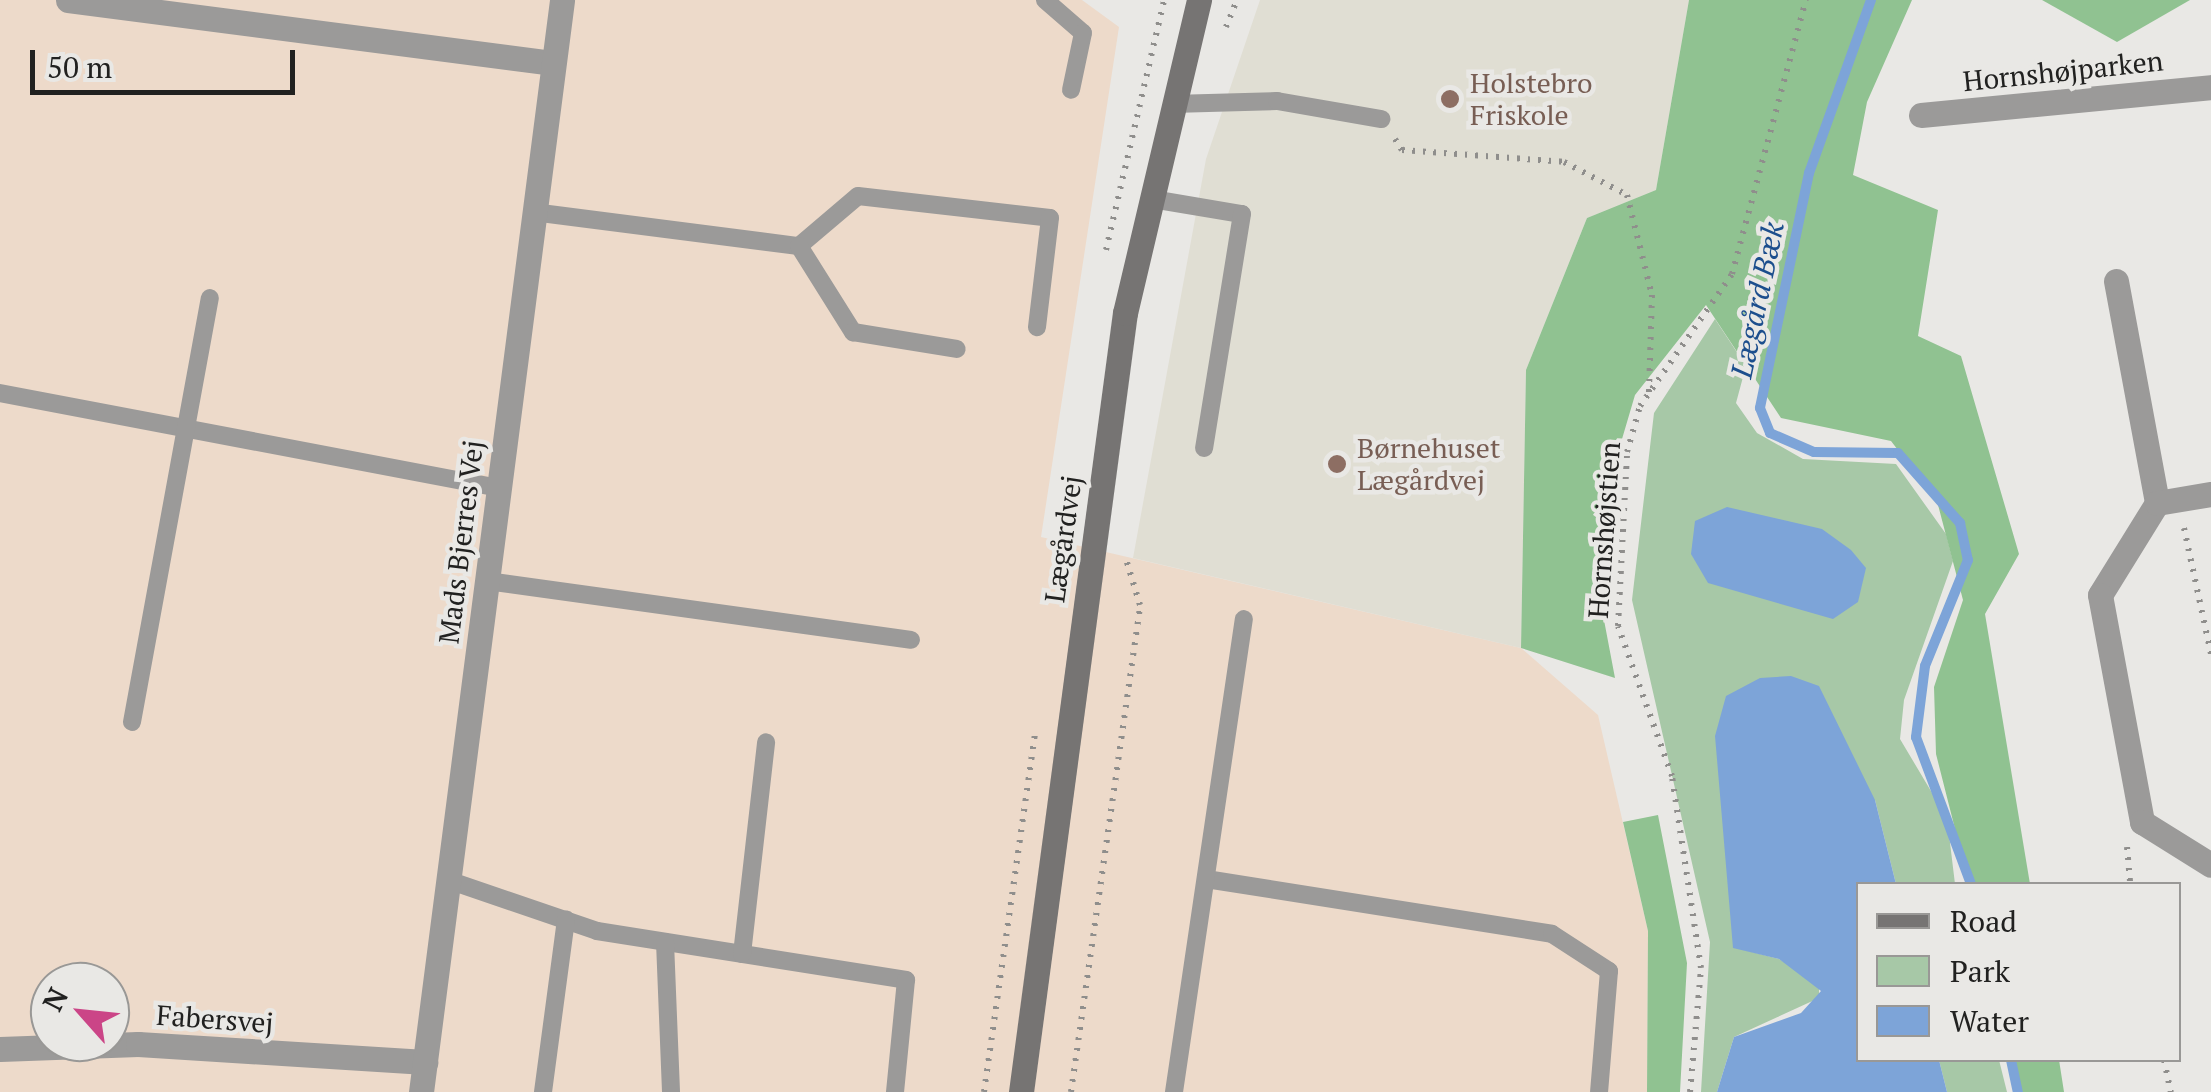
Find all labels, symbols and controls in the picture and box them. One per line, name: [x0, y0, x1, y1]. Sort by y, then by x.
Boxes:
scale bar: [35, 30, 300, 92]
street label: Hornshøjparken: [1961, 44, 2165, 98]
text: 50 m: [47, 47, 112, 87]
place label: Holstebro Friskole: [1470, 66, 1592, 132]
marker: Holstebro Friskole: [1439, 88, 1461, 110]
water label: Lægård Bæk: [1723, 219, 1791, 381]
place label: Børnehuset Lægårdvej: [1357, 431, 1500, 497]
street label: Mads Bjerres Vej: [432, 438, 490, 646]
street label: Hornshøjstien: [1581, 441, 1627, 619]
marker: Børnehuset Lægårdvej: [1326, 453, 1348, 475]
street label: Lægårdvej: [1037, 473, 1089, 605]
legend: [1856, 882, 2181, 1062]
text: Road: [1950, 901, 2017, 941]
text: Park: [1950, 951, 2010, 991]
north arrow: [30, 962, 130, 1062]
text: N: [33, 981, 76, 1017]
street label: Fabersvej: [155, 998, 275, 1040]
text: Water: [1950, 1001, 2029, 1041]

